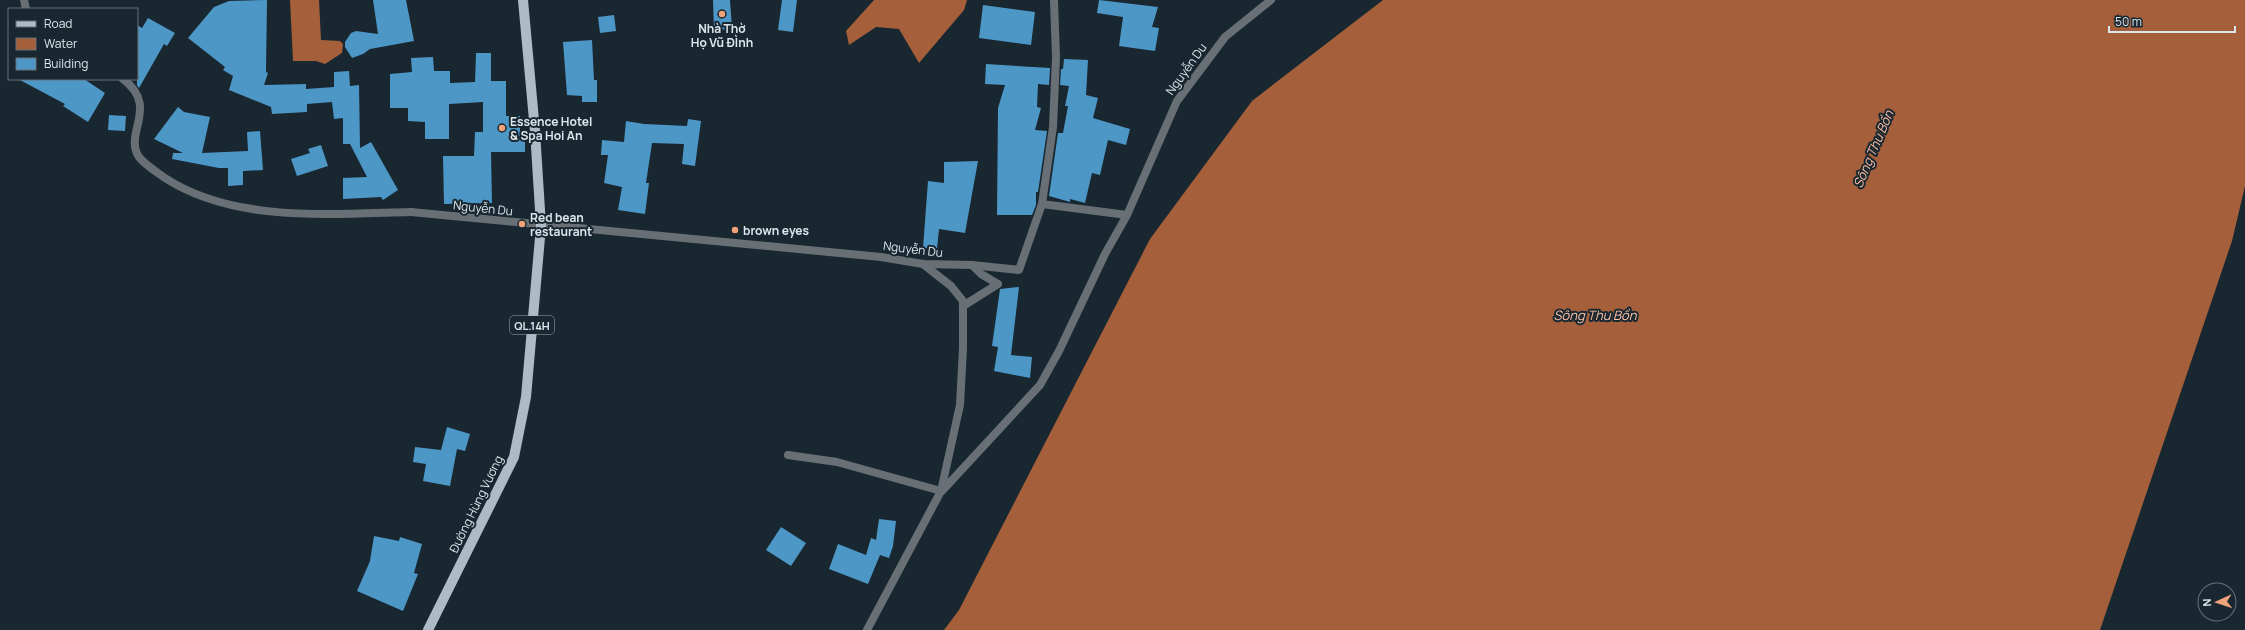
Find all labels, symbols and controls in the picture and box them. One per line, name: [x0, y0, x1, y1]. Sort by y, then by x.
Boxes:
legend: [8, 8, 138, 80]
scale bar: [2109, 8, 2235, 34]
marker: Nhà Thờ Họ Vũ ĐÌnh: [717, 9, 727, 19]
text: 50 m: [2115, 13, 2142, 30]
text: Road: [44, 15, 72, 32]
place label: Nhà Thờ Họ Vũ ĐÌnh: [691, 20, 753, 51]
text: Water: [44, 35, 78, 52]
street label: Nguyễn Du: [1161, 40, 1211, 98]
text: Building: [44, 55, 88, 72]
water label: Sông Thu Bồn: [1849, 106, 1898, 191]
place label: Essence Hotel & Spa Hoi An: [510, 113, 592, 144]
marker: Essence Hotel & Spa Hoi An: [497, 123, 507, 133]
street label: Nguyễn Du: [452, 196, 514, 220]
place label: Red bean restaurant: [530, 209, 592, 240]
marker: Red bean restaurant: [517, 219, 527, 229]
place label: brown eyes: [743, 222, 810, 239]
marker: brown eyes: [730, 225, 740, 235]
street label: Nguyễn Du: [882, 237, 944, 261]
water label: Sông Thu Bồn: [1554, 306, 1638, 324]
road number: QL.14H: [510, 316, 554, 334]
street label: Đường Hùng Vương: [445, 452, 507, 556]
north arrow: [2197, 582, 2237, 622]
text: N: [2199, 598, 2214, 607]

